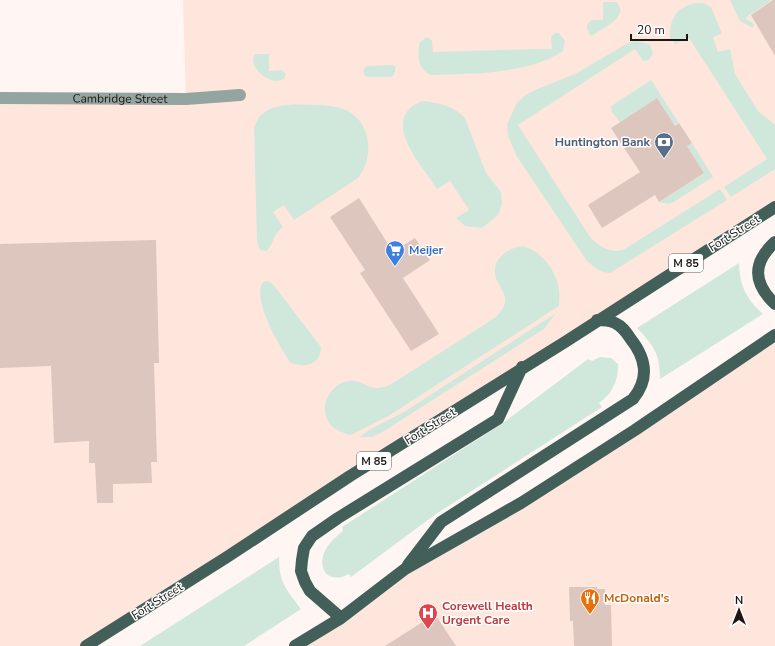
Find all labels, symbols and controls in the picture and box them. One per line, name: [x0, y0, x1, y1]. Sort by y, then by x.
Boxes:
scale bar: [631, 16, 687, 42]
text: 20 m: [637, 22, 665, 38]
street label: Cambridge Street: [72, 90, 168, 107]
bank icon: Huntington Bank: [653, 131, 675, 159]
place label: Huntington Bank: [555, 134, 651, 150]
street label: Fort Street: [705, 211, 763, 255]
supermarket icon: Meijer: [384, 239, 406, 267]
place label: Meijer: [409, 242, 444, 258]
road number: M 85: [669, 254, 703, 272]
street label: Fort Street: [401, 404, 459, 448]
road number: M 85: [357, 452, 391, 470]
street label: Fort Street: [128, 579, 186, 623]
restaurant icon: McDonald's: [579, 587, 601, 615]
place label: McDonald's: [604, 590, 670, 606]
north arrow: [719, 590, 759, 630]
text: N: [735, 593, 743, 608]
place label: Corewell Health Urgent Care: [442, 598, 533, 628]
hospital icon: Corewell Health Urgent Care: [417, 602, 439, 630]

